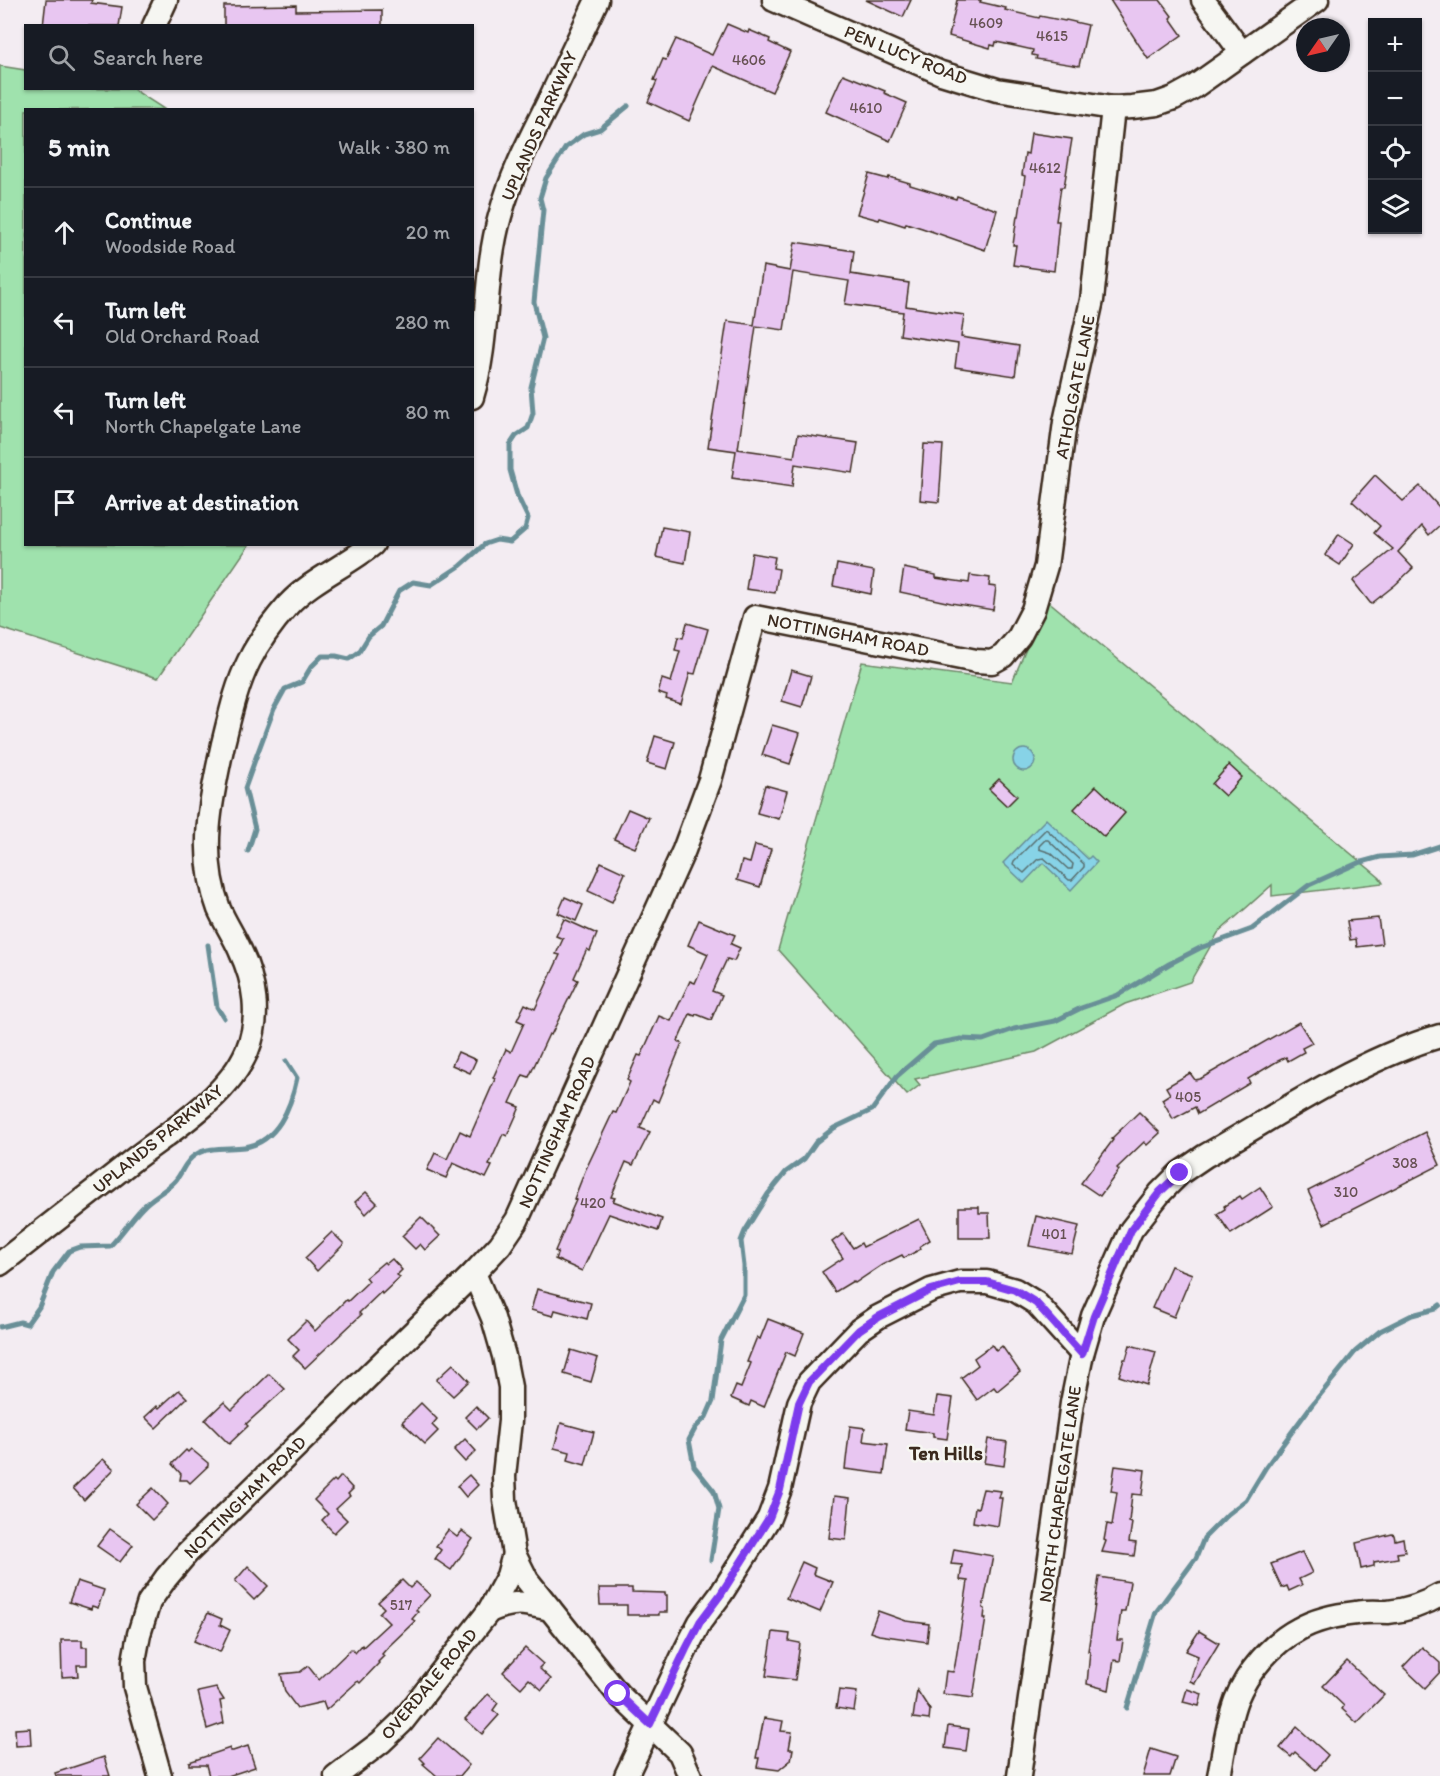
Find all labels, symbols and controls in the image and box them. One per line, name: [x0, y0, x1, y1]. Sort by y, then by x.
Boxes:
house number: 4609: [969, 14, 1003, 32]
north arrow: [1296, 18, 1350, 72]
map controls: [1368, 18, 1422, 234]
button: +: [1368, 18, 1422, 72]
street label: PEN LUCY ROAD: [841, 20, 971, 90]
search box: [24, 24, 474, 90]
house number: 4615: [1036, 27, 1068, 45]
icon: search: [45, 41, 78, 74]
text: Search here: [93, 44, 203, 71]
street label: UPLANDS PARKWAY: [496, 47, 582, 204]
house number: 4606: [732, 51, 766, 69]
button: −: [1368, 72, 1422, 126]
house number: 4610: [849, 99, 883, 117]
button: locate: [1368, 126, 1422, 180]
text: 5 min: [48, 131, 110, 163]
text: Walk · 380 m: [338, 135, 450, 159]
house number: 4612: [1029, 159, 1061, 177]
button: layers: [1368, 180, 1422, 234]
text: Continue: [105, 207, 192, 234]
icon: ahead: [48, 216, 81, 249]
text: 20 m: [406, 220, 450, 244]
text: Woodside Road: [105, 234, 235, 258]
text: Turn left: [105, 297, 186, 324]
icon: left: [48, 306, 81, 339]
text: 280 m: [395, 310, 450, 334]
street label: ATHOLGATE LANE: [1050, 313, 1100, 461]
text: Old Orchard Road: [105, 324, 260, 348]
text: Turn left: [105, 387, 186, 414]
icon: left: [48, 396, 81, 429]
text: 80 m: [405, 400, 450, 424]
text: North Chapelgate Lane: [105, 414, 301, 438]
icon: arrive: [48, 486, 81, 519]
text: Arrive at destination: [105, 489, 299, 516]
street label: NOTTINGHAM ROAD: [765, 609, 931, 662]
street label: NOTTINGHAM ROAD: [514, 1052, 601, 1212]
street label: UPLANDS PARKWAY: [88, 1079, 228, 1198]
house number: 405: [1175, 1088, 1201, 1106]
house number: 308: [1392, 1154, 1418, 1172]
route end: [1166, 1159, 1192, 1185]
house number: 310: [1334, 1183, 1358, 1201]
house number: 420: [580, 1194, 606, 1212]
house number: 401: [1041, 1225, 1067, 1243]
street label: NORTH CHAPELGATE LANE: [1034, 1384, 1086, 1604]
street label: NOTTINGHAM ROAD: [179, 1431, 311, 1563]
district label: Ten Hills: [908, 1441, 983, 1465]
house number: 517: [390, 1596, 413, 1614]
street label: OVERDALE ROAD: [376, 1624, 482, 1744]
route start: [604, 1680, 630, 1706]

